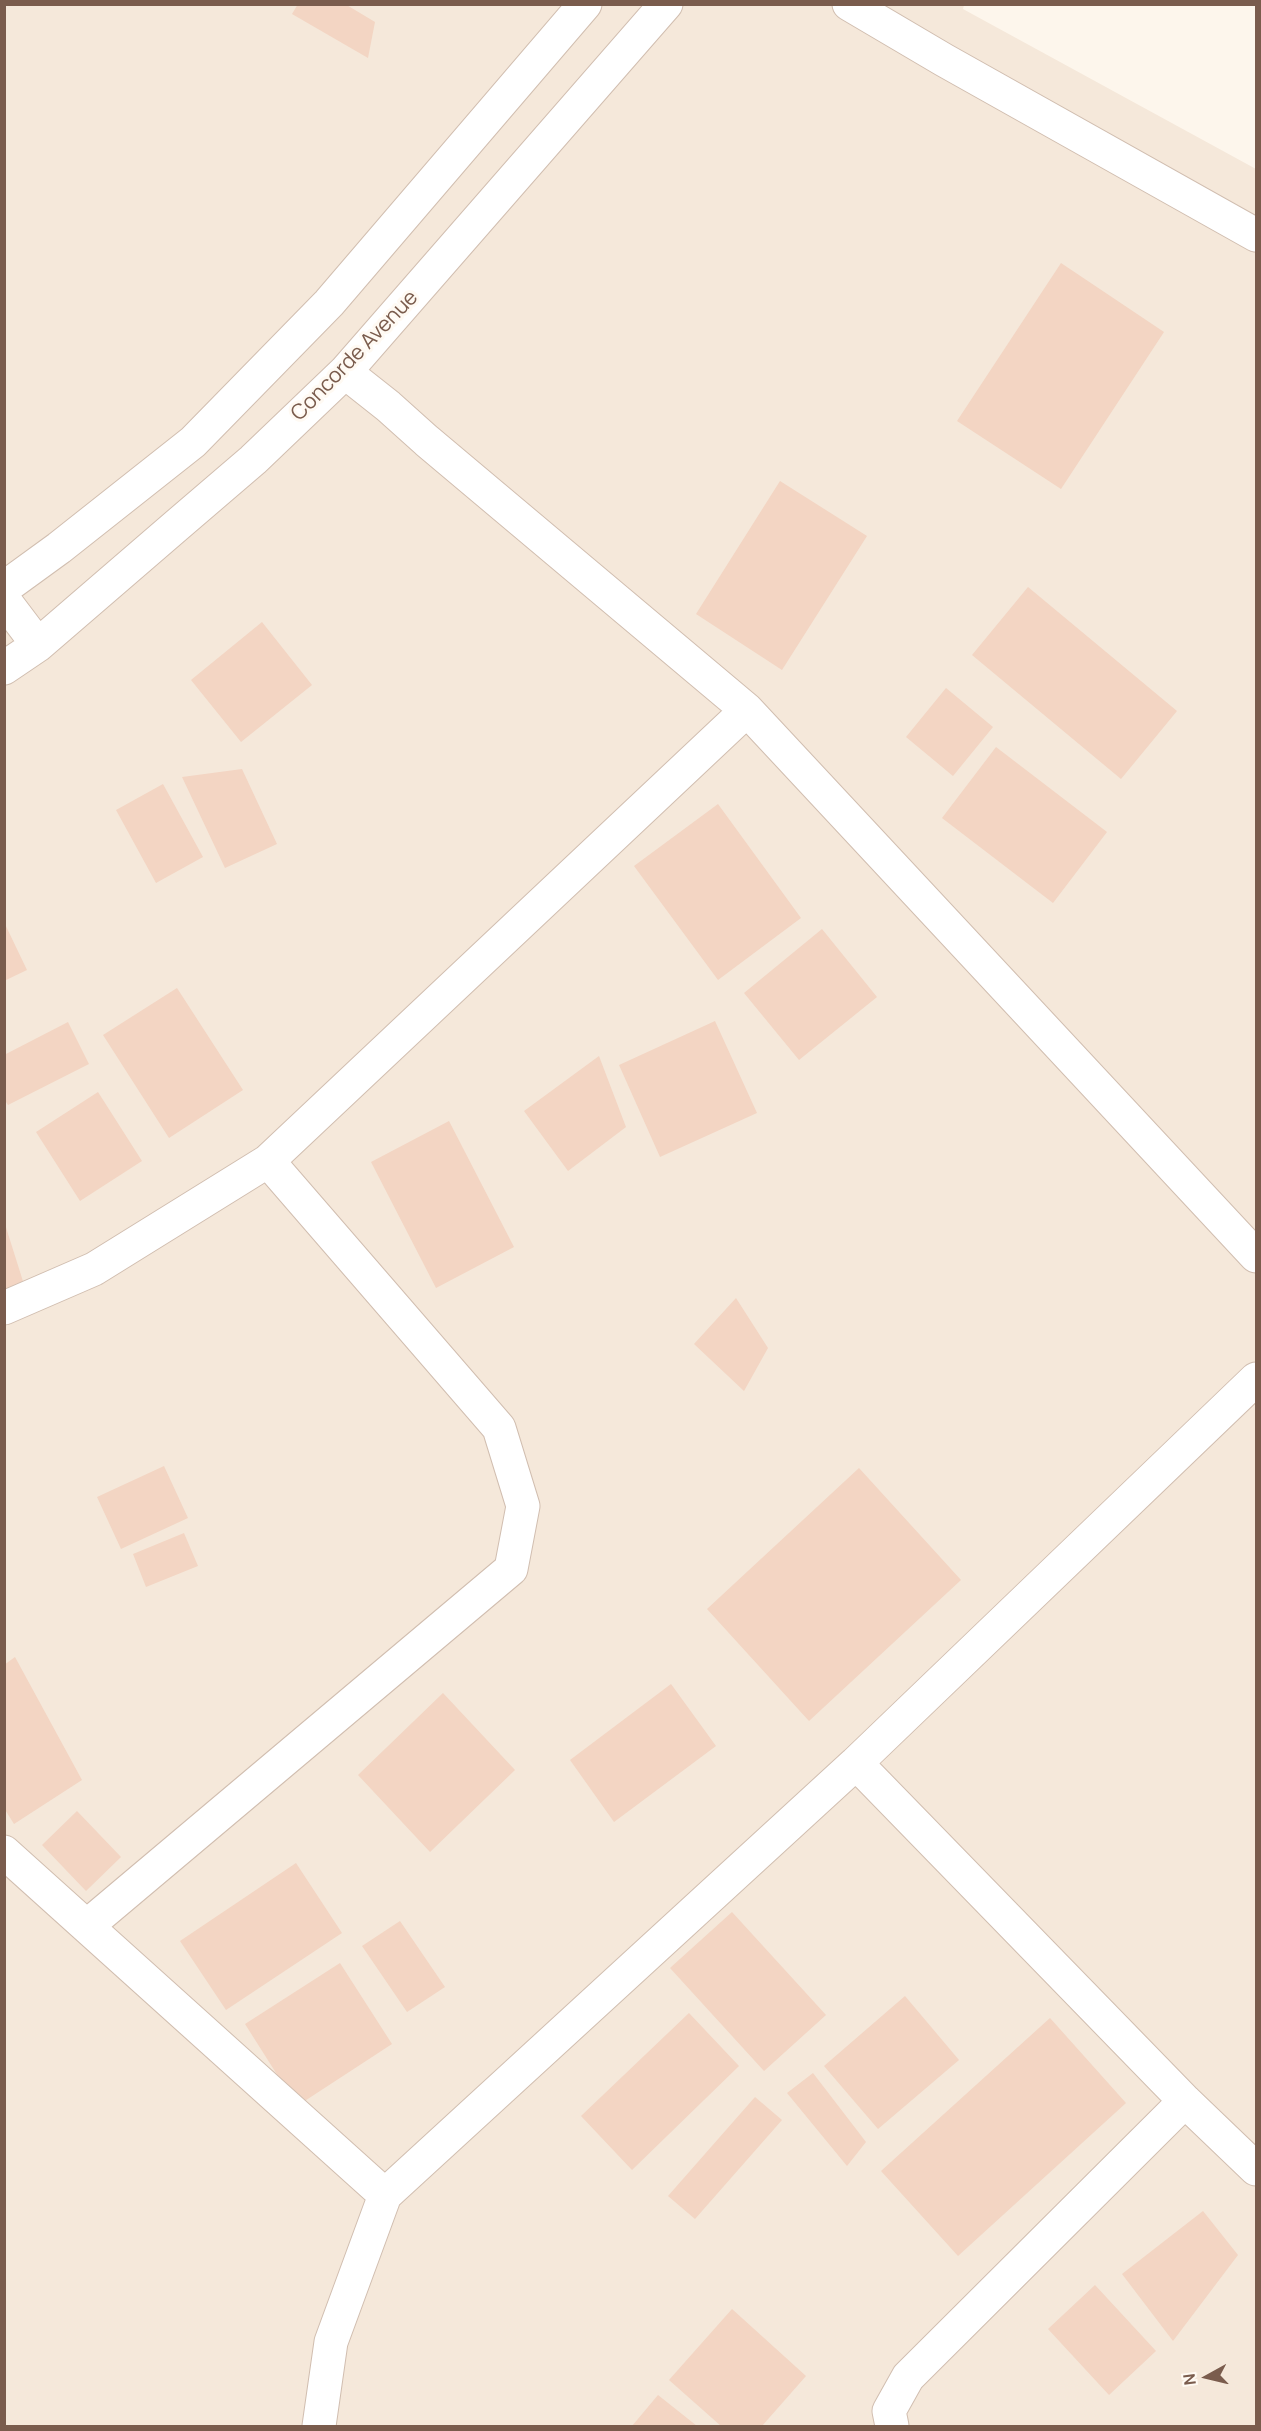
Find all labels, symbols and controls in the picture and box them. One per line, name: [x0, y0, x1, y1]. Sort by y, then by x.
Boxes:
street label: Concorde Avenue: [286, 285, 424, 427]
north arrow: [1177, 2347, 1237, 2407]
text: N: [1177, 2372, 1201, 2387]

